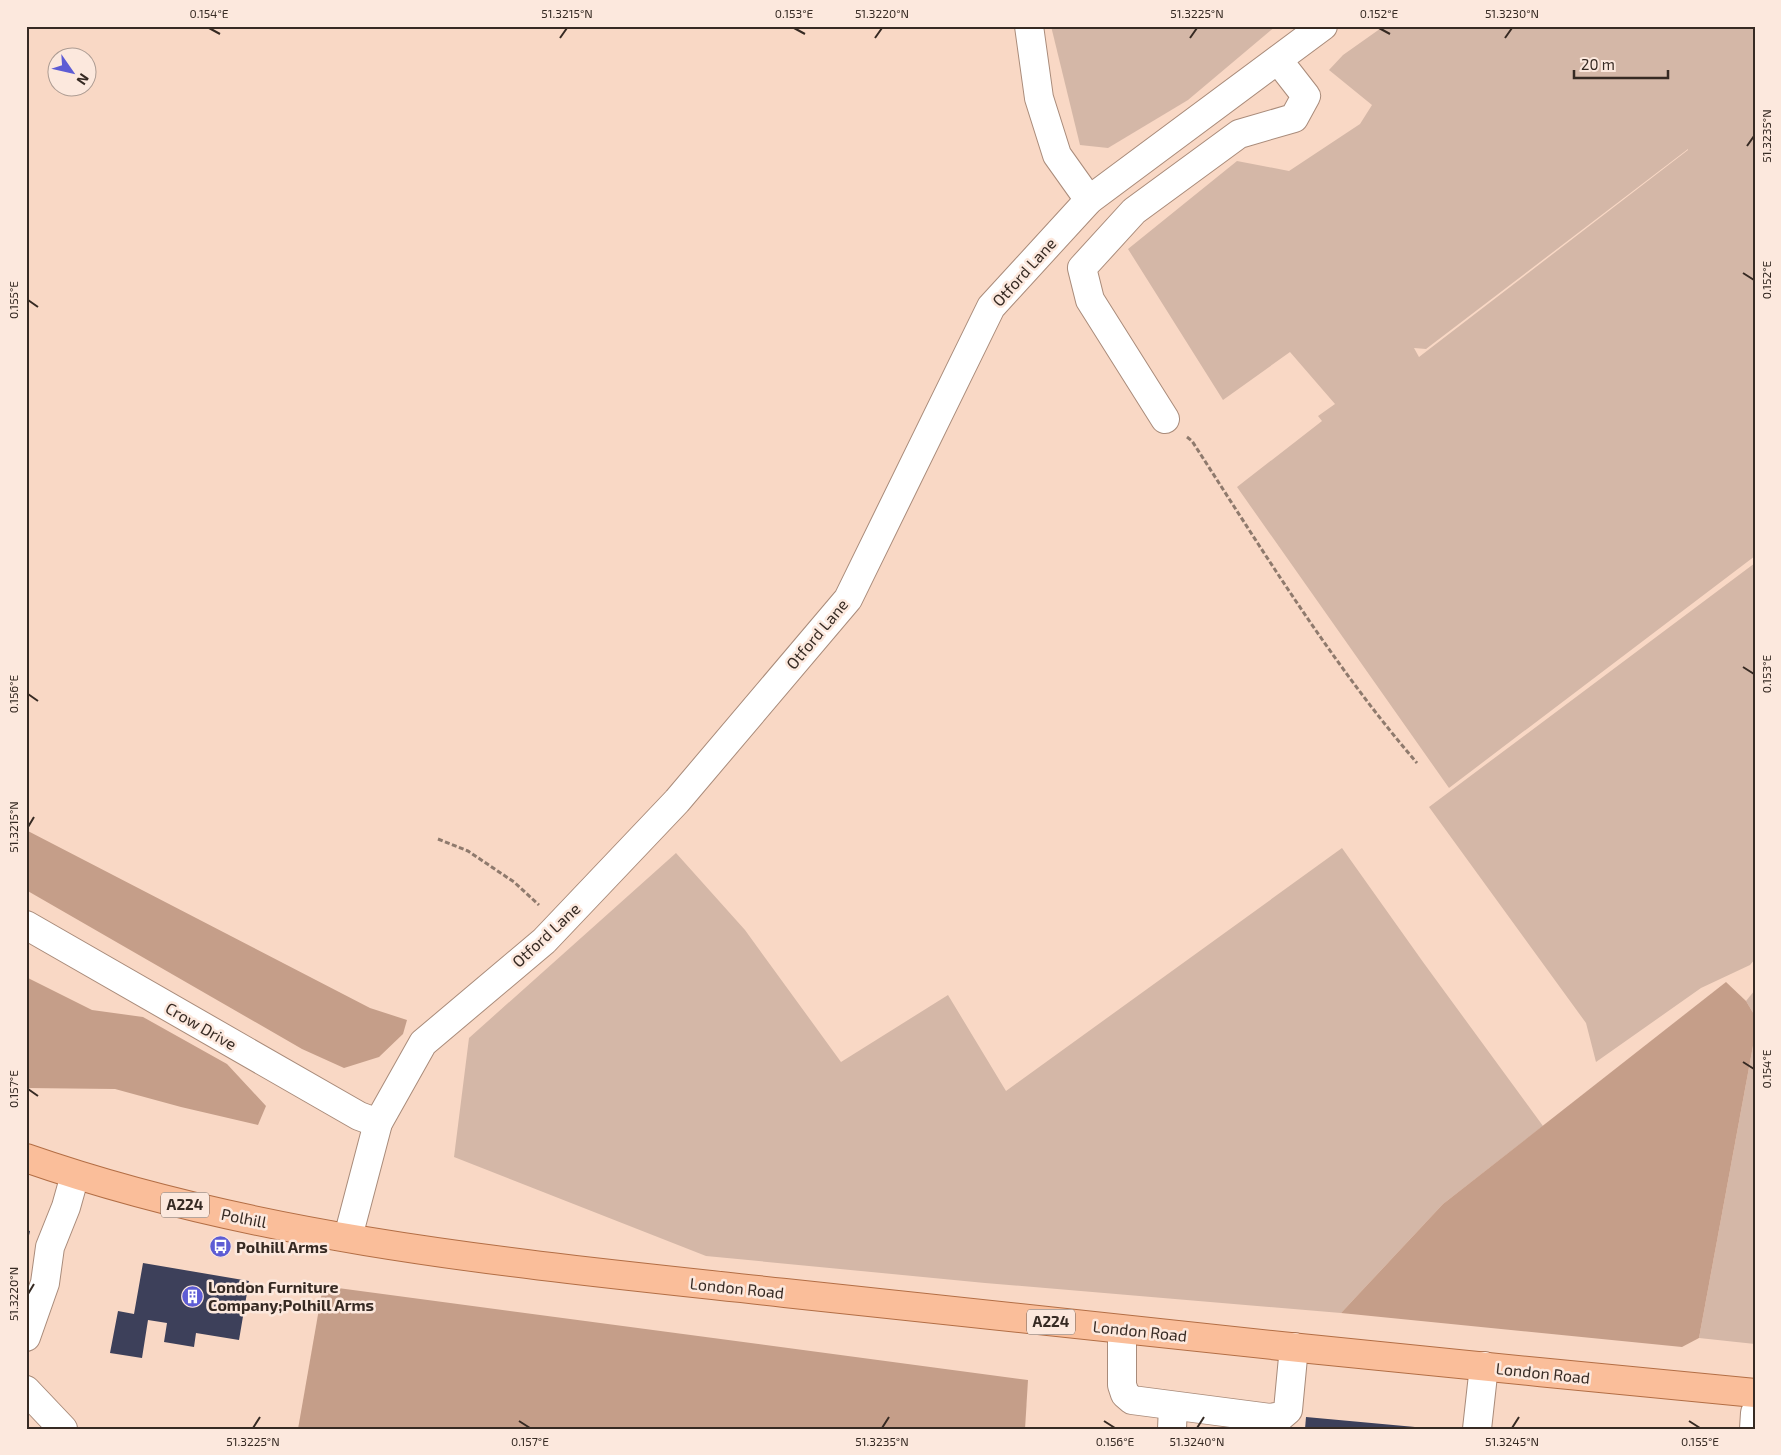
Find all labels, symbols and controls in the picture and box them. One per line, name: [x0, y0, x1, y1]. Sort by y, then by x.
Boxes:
text: 0.154°E: [189, 6, 229, 20]
text: 51.3215°N: [541, 6, 593, 20]
text: 0.153°E: [775, 6, 813, 20]
text: 51.3220°N: [855, 6, 909, 20]
text: 51.3225°N: [1170, 6, 1224, 20]
text: 0.152°E: [1360, 6, 1399, 20]
text: 51.3230°N: [1485, 6, 1539, 20]
north arrow: [48, 48, 98, 98]
scale bar: [1574, 48, 1667, 80]
text: 20 m: [1581, 55, 1615, 73]
text: N: [73, 71, 93, 88]
text: 51.3235°N: [1759, 109, 1773, 163]
street label: Otford Lane: [988, 233, 1059, 310]
text: 0.152°E: [1759, 260, 1773, 299]
text: 0.155°E: [6, 281, 20, 319]
street label: Otford Lane: [782, 595, 851, 673]
text: 0.153°E: [1759, 655, 1773, 693]
text: 0.156°E: [6, 674, 20, 713]
text: 51.3215°N: [6, 801, 20, 853]
street label: Otford Lane: [508, 898, 583, 971]
street label: Crow Drive: [162, 998, 240, 1053]
text: 0.154°E: [1759, 1049, 1773, 1089]
text: 0.157°E: [6, 1070, 20, 1108]
road number: A224: [161, 1192, 209, 1218]
street label: Polhill: [220, 1204, 269, 1231]
bus stop icon: Polhill Arms: [208, 1235, 232, 1259]
place label: Polhill Arms: [236, 1237, 328, 1256]
text: 51.3220°N: [6, 1267, 20, 1321]
street label: London Road: [689, 1273, 785, 1302]
place label: London Furniture Company;Polhill Arms: [208, 1277, 374, 1315]
building icon: London Furniture Company;Polhill Arms: [180, 1284, 204, 1308]
road number: A224: [1027, 1310, 1075, 1334]
street label: London Road: [1092, 1316, 1188, 1345]
street label: London Road: [1495, 1358, 1591, 1387]
text: 51.3225°N: [226, 1434, 280, 1448]
text: 0.157°E: [511, 1434, 549, 1448]
text: 51.3235°N: [855, 1434, 909, 1448]
text: 0.156°E: [1096, 1434, 1135, 1448]
text: 51.3240°N: [1170, 1434, 1224, 1448]
text: 51.3245°N: [1485, 1434, 1539, 1448]
text: 0.155°E: [1681, 1434, 1719, 1448]

